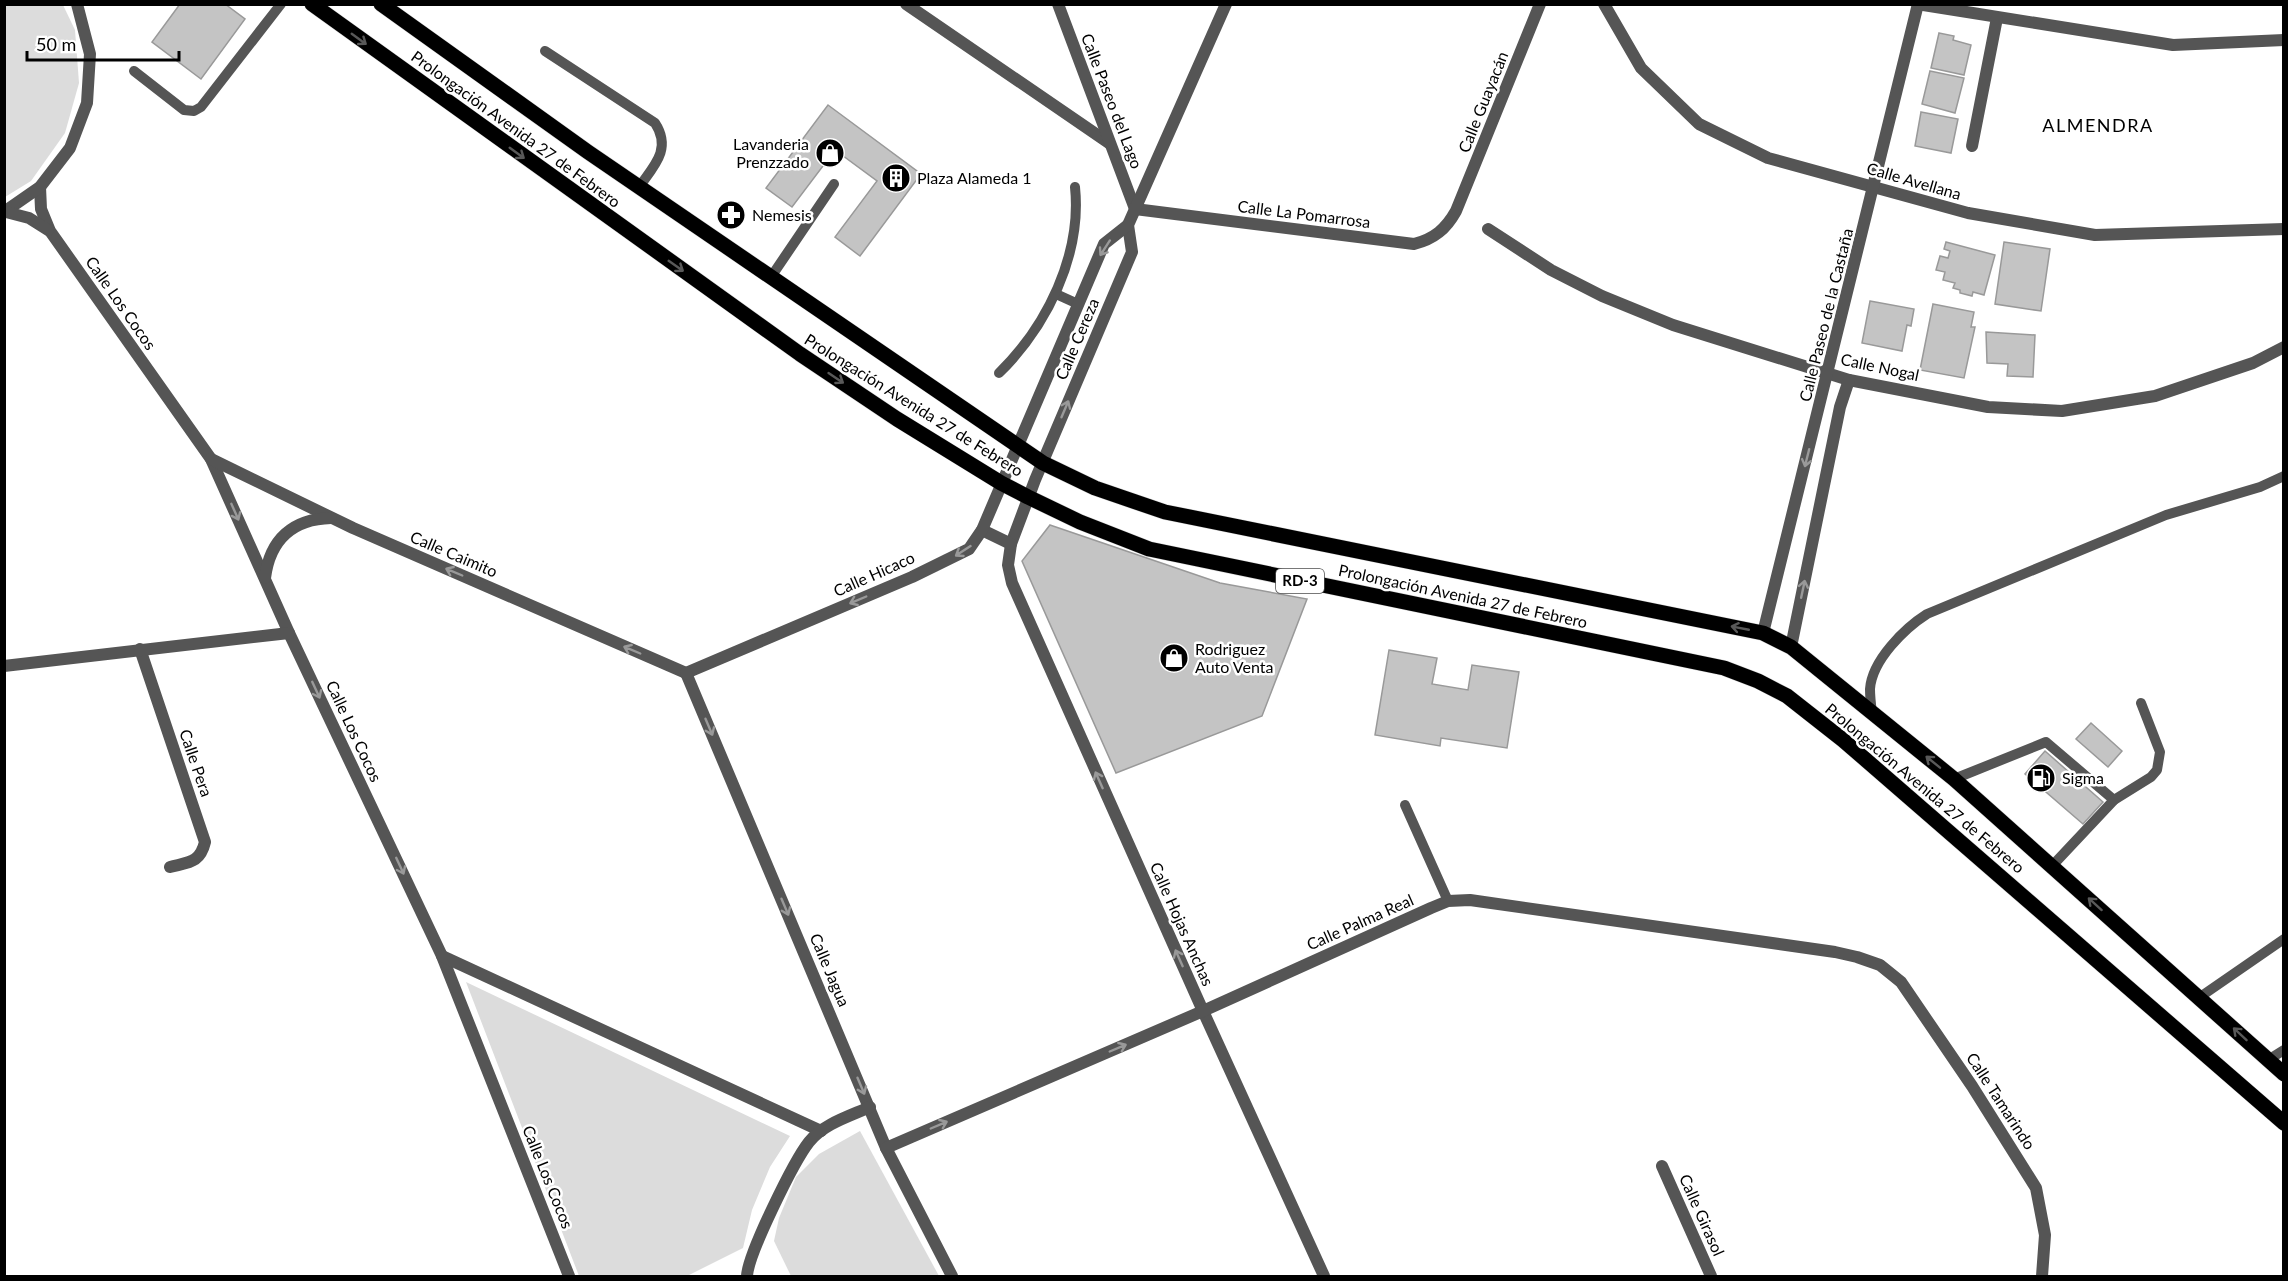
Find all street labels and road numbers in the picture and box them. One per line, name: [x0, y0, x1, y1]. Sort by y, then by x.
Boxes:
street label: Calle Paseo del Lago: [1078, 31, 1147, 171]
street label: Prolongación Avenida 27 de Febrero: [408, 46, 625, 211]
street label: Calle Guayacán: [1454, 48, 1511, 155]
street label: Calle Avellana: [1865, 158, 1964, 203]
street label: Calle La Pomarrosa: [1237, 196, 1372, 231]
street label: Calle Paseo de la Castaña: [1795, 226, 1856, 404]
street label: Calle Los Cocos: [82, 252, 161, 353]
street label: Calle Cereza: [1051, 295, 1102, 382]
street label: Prolongación Avenida 27 de Febrero: [802, 329, 1027, 480]
street label: Calle Nogal: [1839, 349, 1921, 384]
street label: Calle Caimito: [408, 527, 501, 580]
street label: Calle Hicaco: [830, 547, 917, 600]
street label: Prolongación Avenida 27 de Febrero: [1337, 560, 1589, 631]
road number: RD-3: [1276, 569, 1324, 593]
street label: Calle Los Cocos: [323, 677, 386, 785]
street label: Prolongación Avenida 27 de Febrero: [1822, 699, 2029, 877]
street label: Calle Pera: [176, 727, 217, 799]
street label: Calle Hojas Anchas: [1147, 859, 1218, 989]
street label: Calle Palma Real: [1304, 890, 1416, 954]
street label: Calle Jagua: [807, 930, 854, 1009]
street label: Calle Tamarindo: [1963, 1049, 2040, 1153]
street label: Calle Los Cocos: [519, 1122, 578, 1231]
street label: Calle Girasol: [1676, 1171, 1729, 1259]

